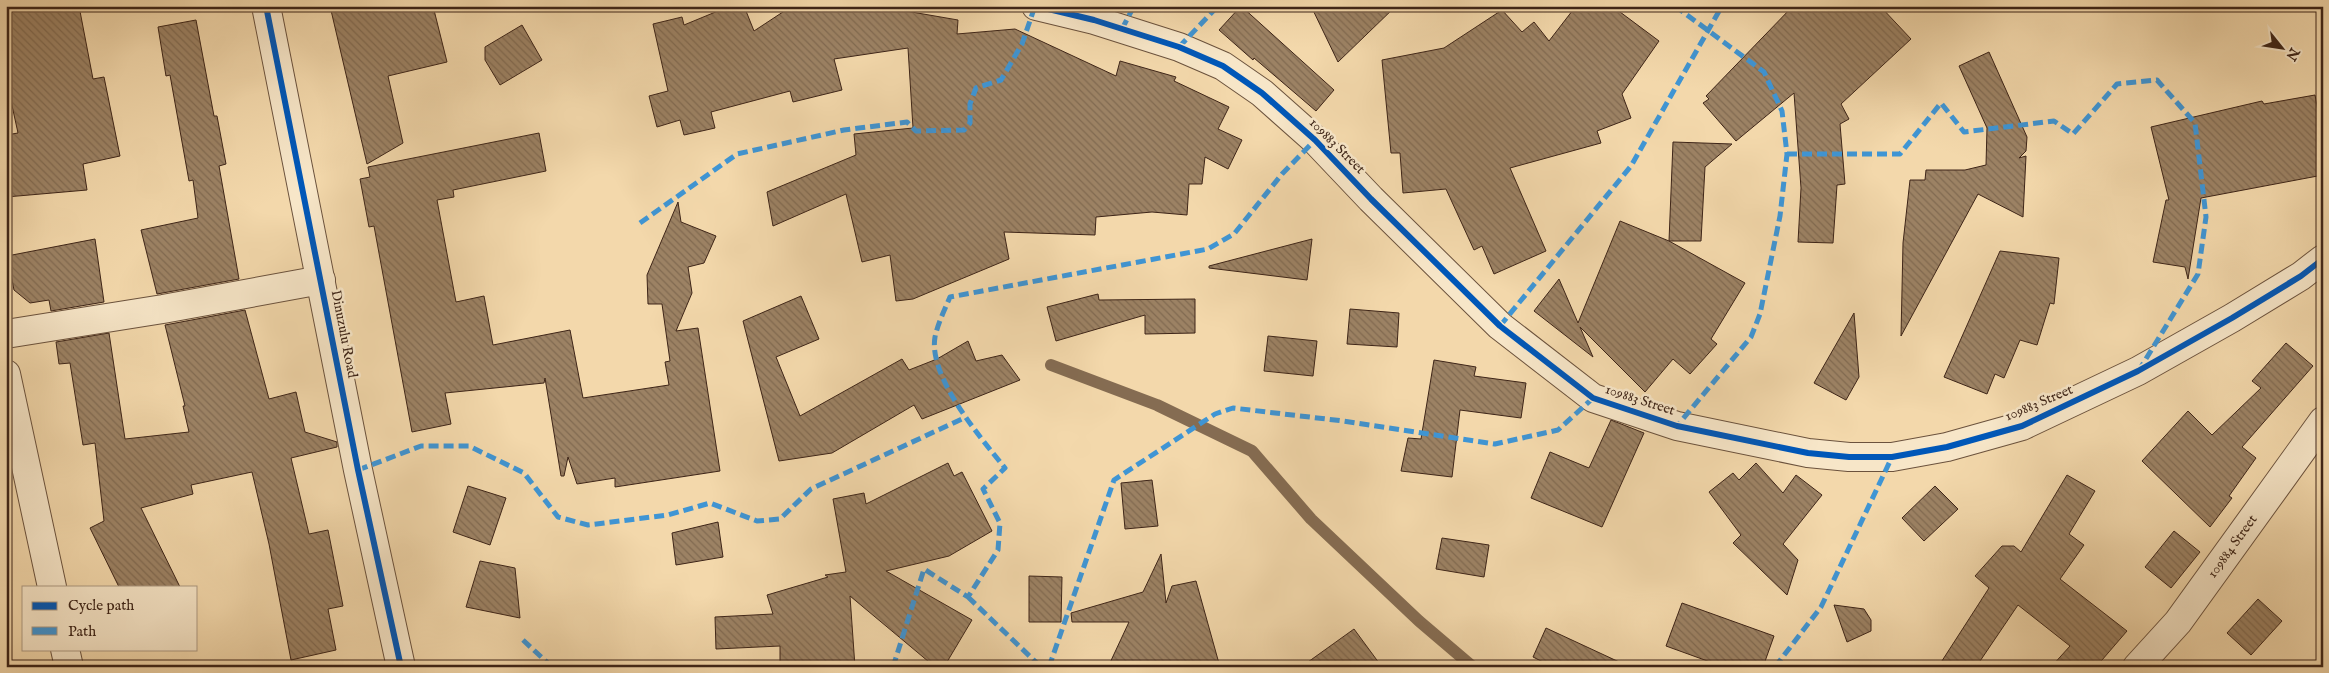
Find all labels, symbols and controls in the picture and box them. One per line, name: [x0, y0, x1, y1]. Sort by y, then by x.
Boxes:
north arrow: [2256, 22, 2306, 72]
text: N: [2282, 43, 2304, 64]
street label: 109883 Street: [1305, 114, 1369, 178]
street label: Dinuzulu Road: [327, 289, 361, 380]
street label: 109883 Street: [1603, 380, 1677, 420]
street label: 109883 Street: [2002, 381, 2076, 425]
street label: 109884 Street: [2204, 511, 2262, 582]
legend: [22, 586, 198, 650]
text: Cycle path: [68, 596, 134, 615]
text: Path: [68, 622, 96, 641]

